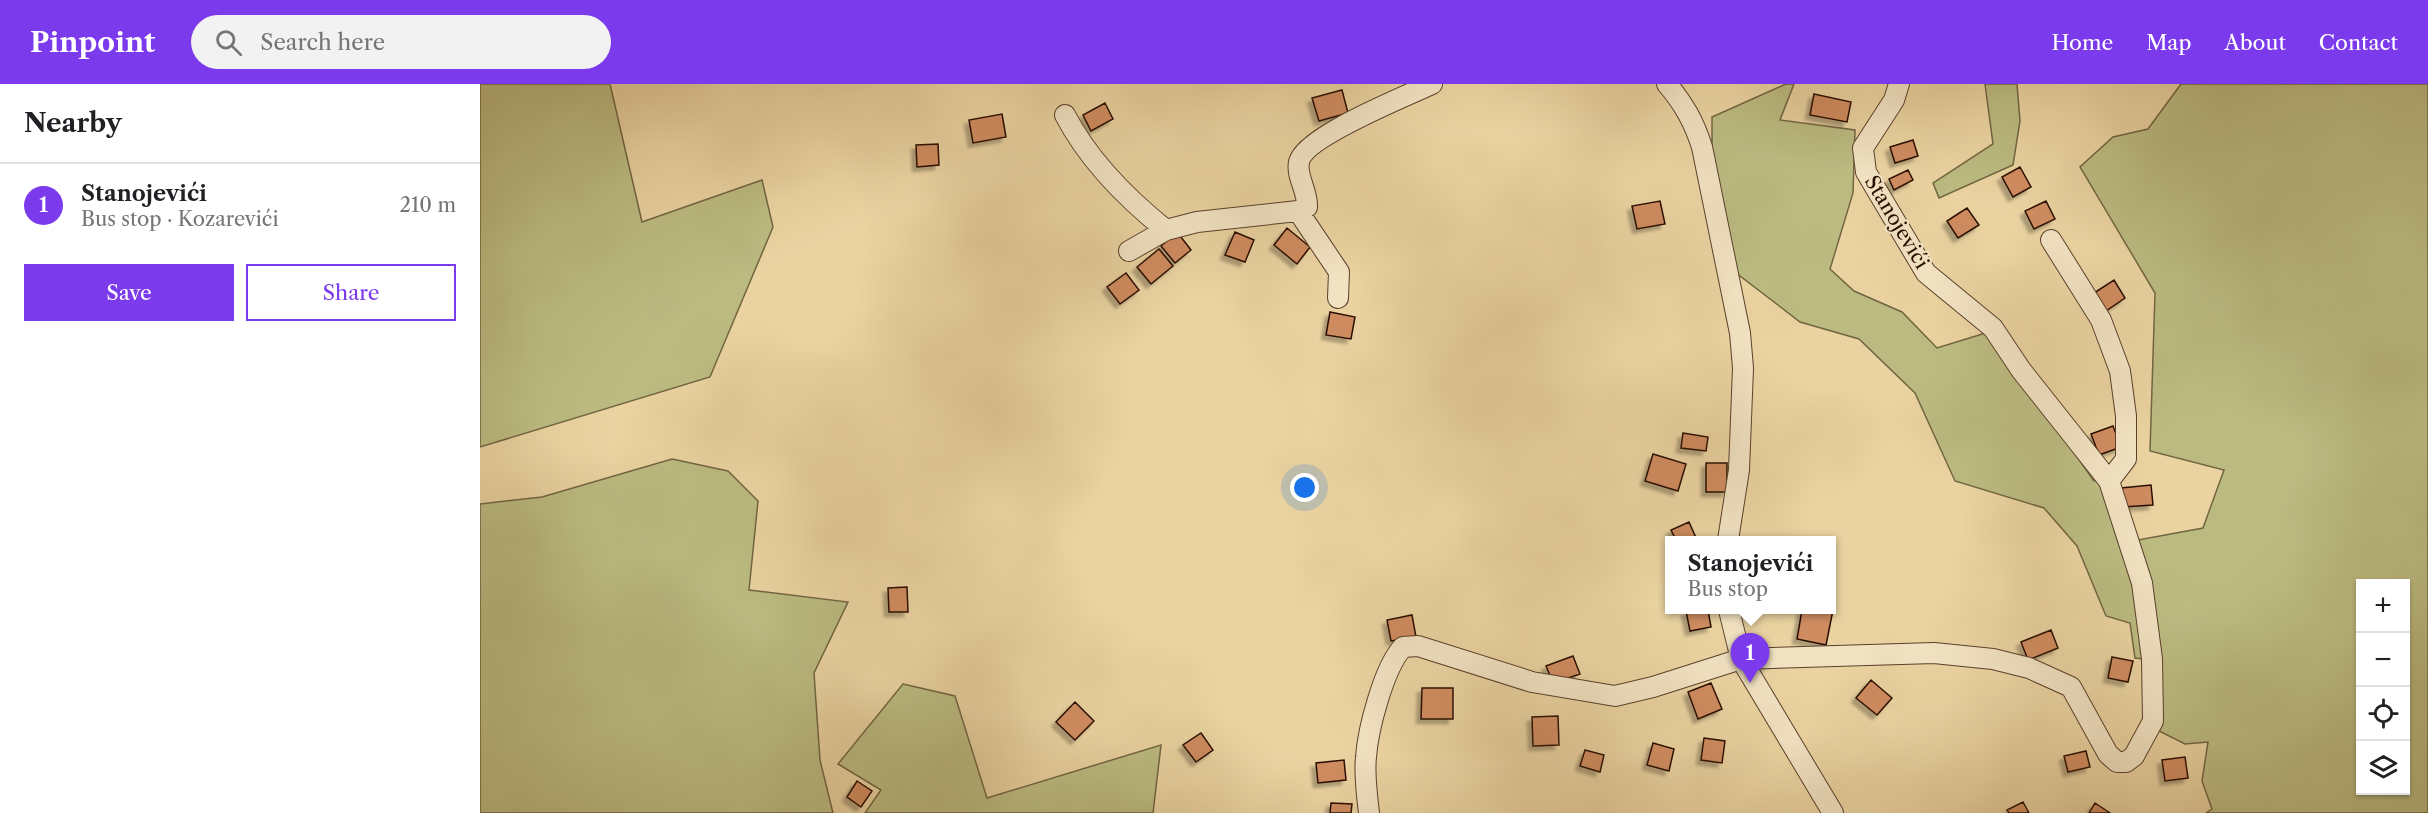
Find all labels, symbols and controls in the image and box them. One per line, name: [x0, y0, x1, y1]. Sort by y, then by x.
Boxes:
search box: [191, 15, 611, 69]
text: Pinpoint: [30, 25, 155, 59]
icon: search: [212, 26, 245, 59]
text: Search here: [260, 29, 385, 56]
text: Home: [2052, 30, 2113, 55]
text: Map: [2146, 30, 2191, 55]
text: About: [2224, 30, 2286, 55]
text: Contact: [2319, 30, 2398, 55]
text: Nearby: [24, 107, 122, 139]
street label: Stanojevići: [1860, 171, 1934, 273]
text: Stanojevići: [81, 180, 207, 207]
text: 1: [39, 193, 48, 217]
text: 210 m: [399, 193, 456, 217]
text: Bus stop · Kozarevići: [81, 207, 279, 231]
button: Save: [24, 264, 234, 321]
button: Share: [246, 264, 456, 321]
your location: [1290, 473, 1319, 502]
popup: [1665, 536, 1836, 614]
text: Stanojevići: [1688, 550, 1813, 577]
text: Bus stop: [1688, 577, 1768, 601]
map controls: [2356, 579, 2410, 795]
button: +: [2356, 579, 2410, 633]
button: −: [2356, 633, 2410, 687]
pin: 1: [1730, 634, 1770, 683]
button: locate: [2356, 687, 2410, 741]
button: layers: [2356, 741, 2410, 795]

